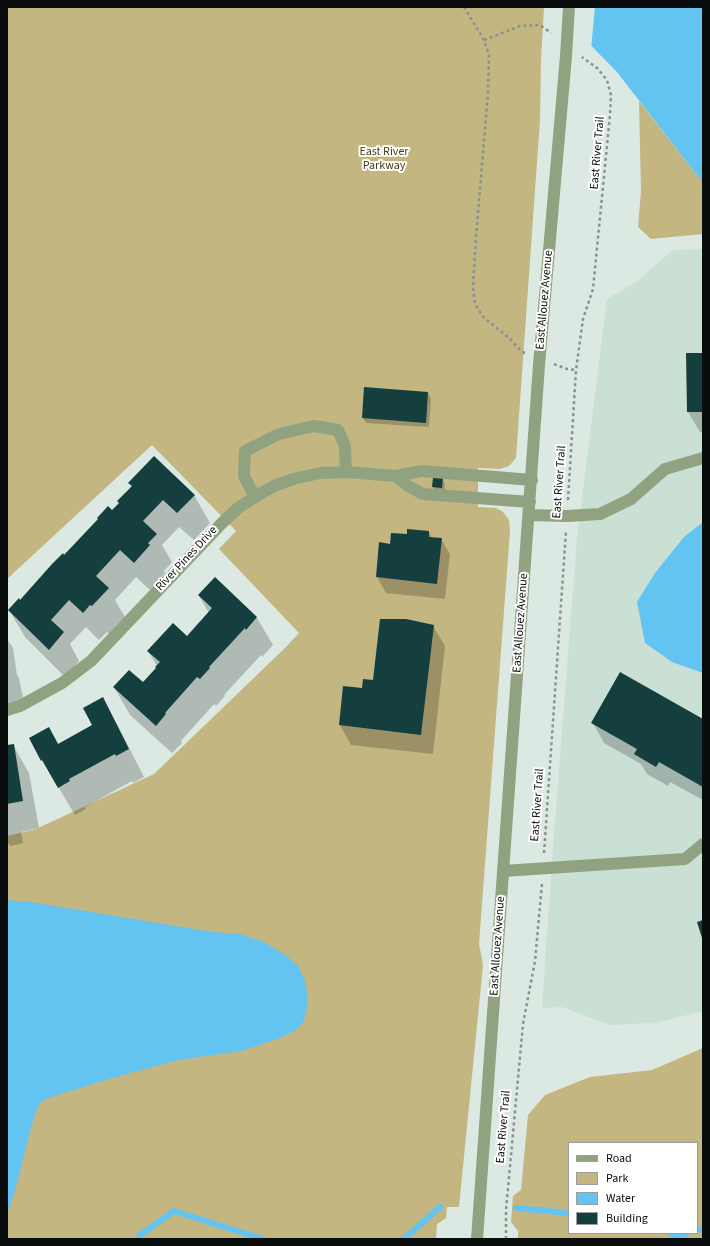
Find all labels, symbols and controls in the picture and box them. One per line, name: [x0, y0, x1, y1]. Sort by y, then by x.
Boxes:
street label: East River Trail: [588, 116, 608, 190]
park label: East River Parkway: [359, 145, 409, 173]
street label: East Allouez Avenue: [533, 250, 557, 350]
street label: East River Trail: [550, 445, 570, 519]
street label: River Pines Drive: [153, 524, 221, 594]
street label: East Allouez Avenue: [510, 573, 532, 673]
street label: East River Trail: [528, 768, 548, 842]
street label: East Allouez Avenue: [487, 896, 509, 996]
street label: East River Trail: [494, 1090, 514, 1164]
legend: [568, 1142, 698, 1234]
text: Road: [606, 1150, 632, 1167]
text: Park: [606, 1170, 628, 1187]
text: Water: [606, 1190, 635, 1207]
text: Building: [606, 1210, 648, 1227]

